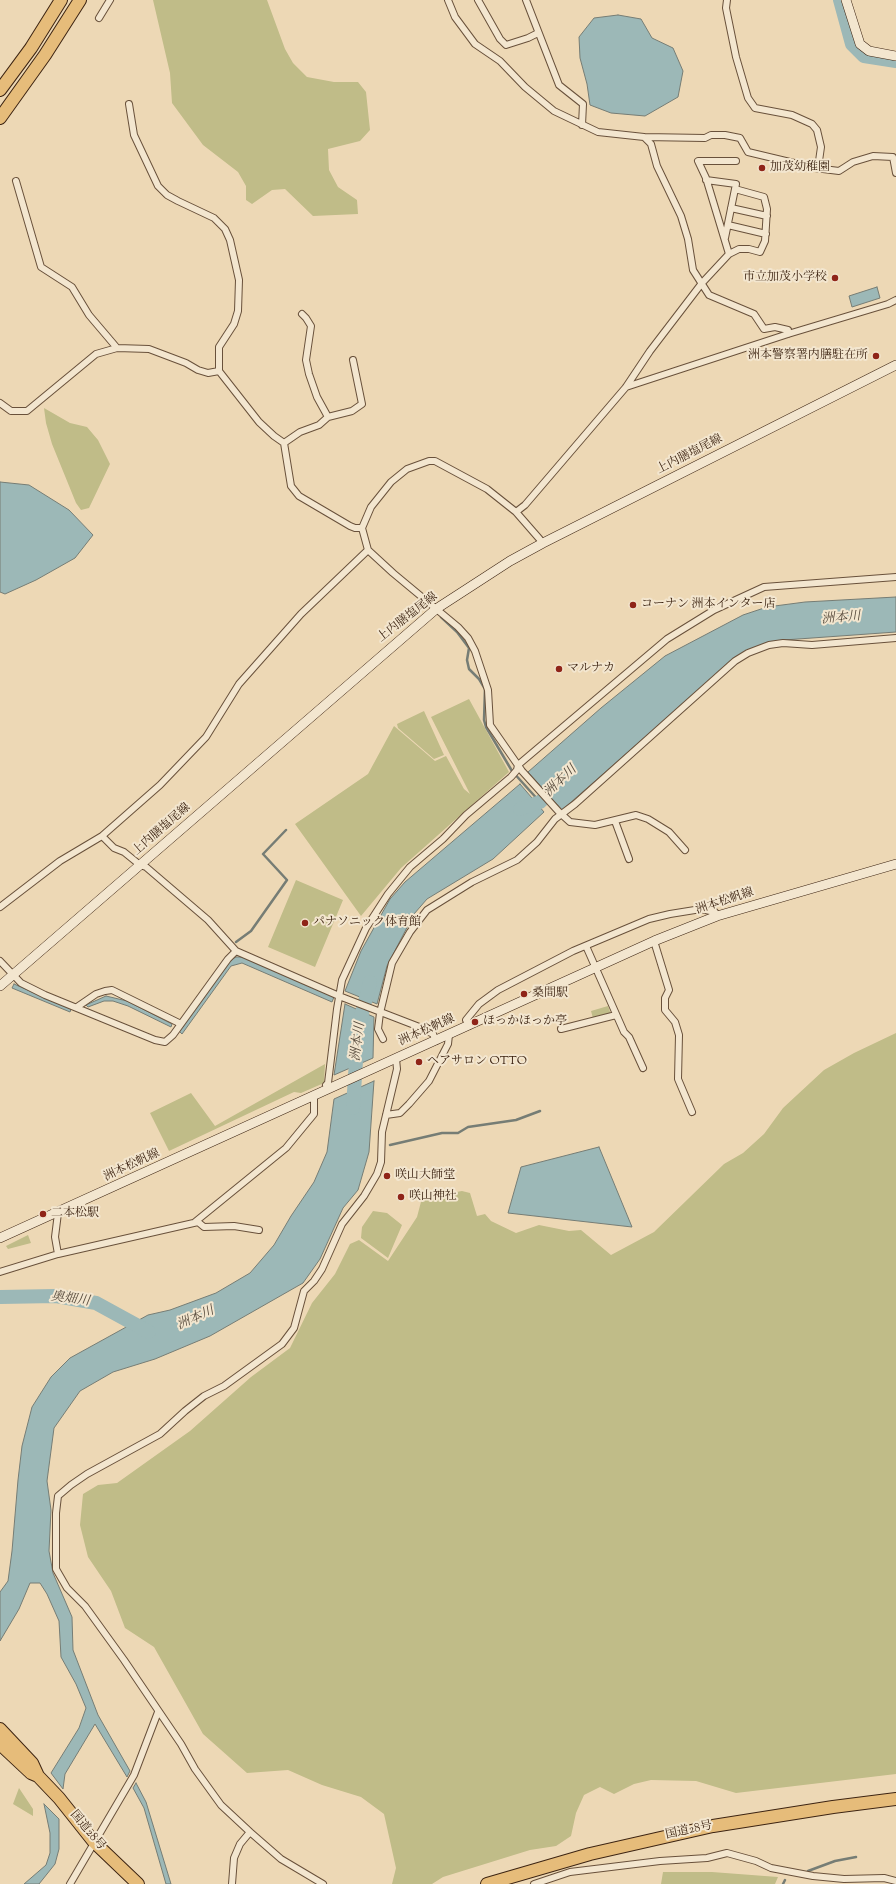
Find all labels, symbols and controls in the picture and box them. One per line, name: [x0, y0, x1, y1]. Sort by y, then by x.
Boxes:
place label: 加茂幼稚園: [770, 161, 830, 175]
marker: 加茂幼稚園: [757, 163, 767, 173]
place label: 市立加茂小学校: [743, 271, 827, 285]
marker: 市立加茂小学校: [830, 273, 840, 283]
place label: 洲本警察署内膳駐在所: [748, 349, 868, 363]
marker: 洲本警察署内膳駐在所: [871, 351, 881, 361]
street label: 上内膳塩尾線: [655, 432, 725, 478]
street label: 上内膳塩尾線: [375, 590, 441, 646]
place label: コーナン 洲本インター店: [641, 598, 776, 612]
marker: コーナン 洲本インター店: [628, 600, 638, 610]
water label: 洲本川: [821, 610, 861, 628]
place label: マルナカ: [567, 662, 615, 676]
marker: マルナカ: [554, 664, 564, 674]
water label: 洲本川: [542, 763, 580, 801]
street label: 上内膳塩尾線: [130, 801, 194, 859]
street label: 洲本松帆線: [694, 886, 756, 918]
place label: パナソニック体育館: [313, 916, 421, 930]
marker: パナソニック体育館: [300, 918, 310, 928]
place label: 桑間駅: [532, 987, 568, 1001]
marker: 桑間駅: [519, 989, 529, 999]
street label: 洲本松帆線: [397, 1012, 457, 1050]
place label: ほっかほっか亭: [483, 1015, 567, 1029]
marker: ほっかほっか亭: [470, 1017, 480, 1027]
water label: 洲本川: [349, 1022, 369, 1062]
place label: ヘアサロン OTTO: [427, 1055, 527, 1069]
marker: ヘアサロン OTTO: [414, 1057, 424, 1067]
street label: 洲本松帆線: [102, 1147, 162, 1185]
place label: 咲山大師堂: [395, 1169, 455, 1183]
marker: 咲山大師堂: [382, 1171, 392, 1181]
place label: 咲山神社: [409, 1190, 457, 1204]
marker: 咲山神社: [396, 1192, 406, 1202]
place label: 二本松駅: [51, 1207, 99, 1221]
marker: 二本松駅: [38, 1209, 48, 1219]
water label: 奥畑川: [50, 1290, 90, 1310]
water label: 洲本川: [175, 1304, 217, 1334]
street label: 国道28号: [66, 1808, 108, 1854]
street label: 国道28号: [664, 1819, 714, 1843]

